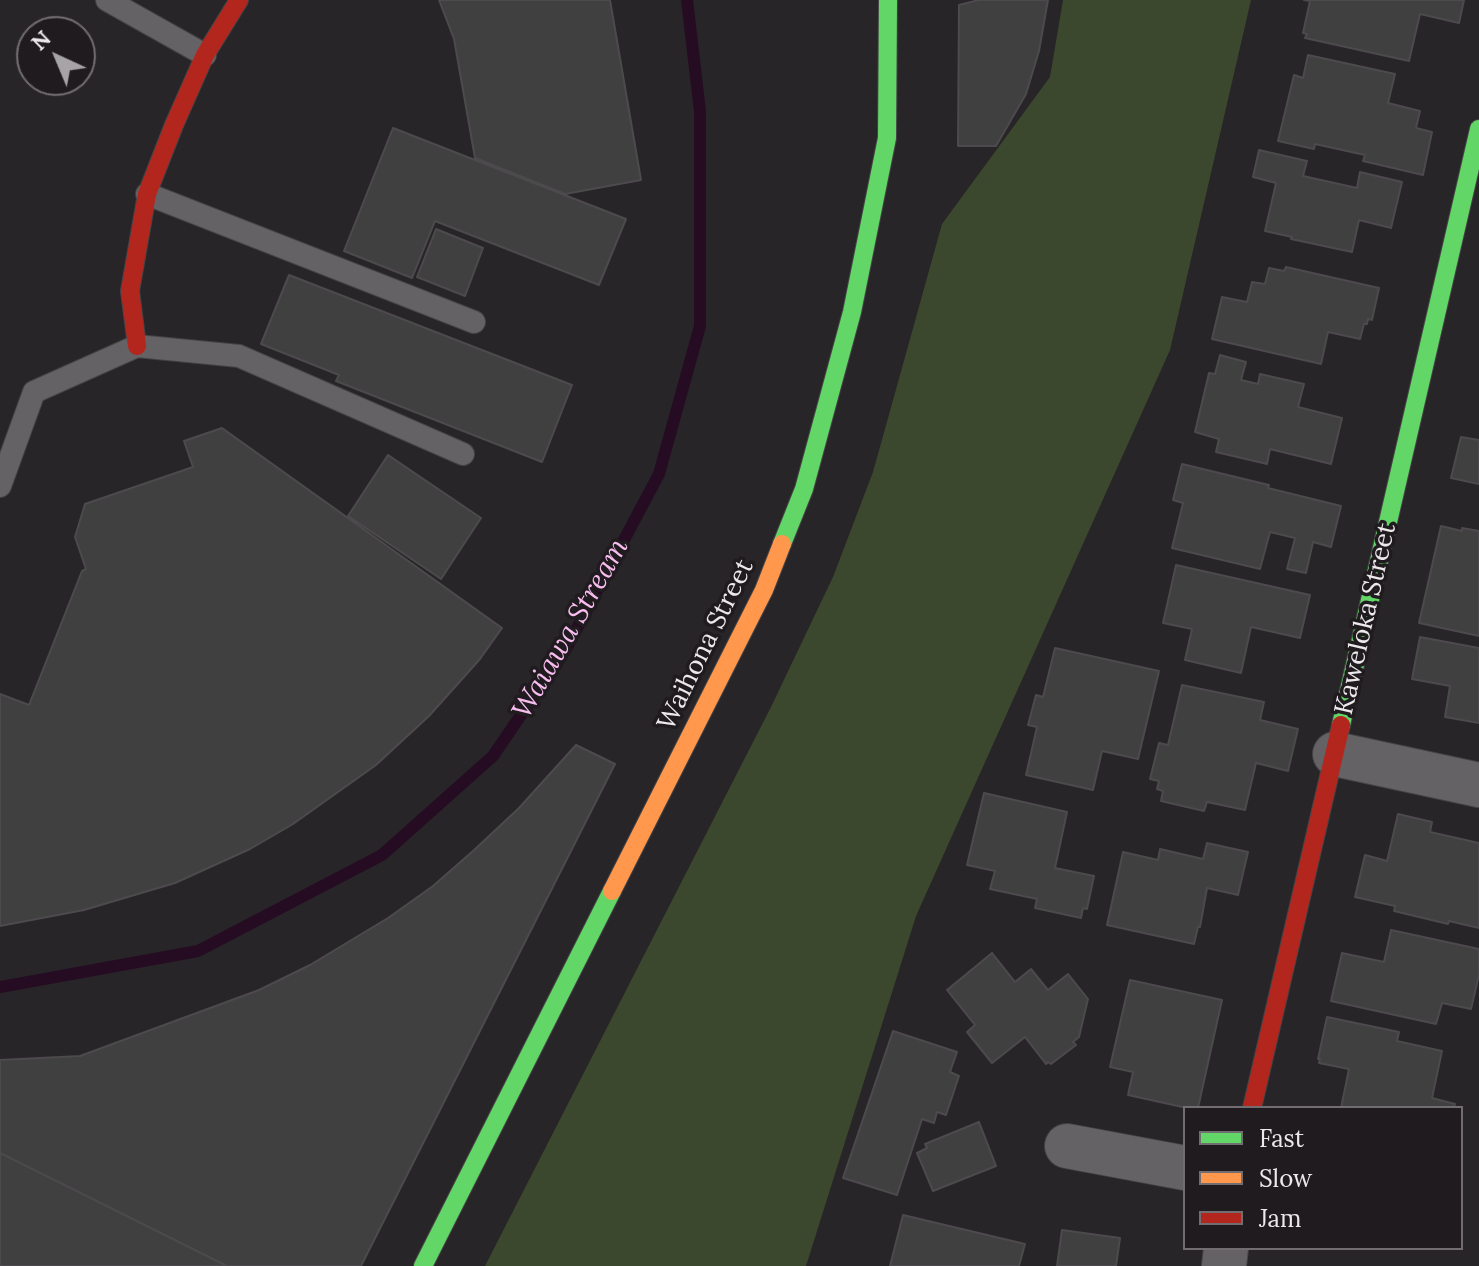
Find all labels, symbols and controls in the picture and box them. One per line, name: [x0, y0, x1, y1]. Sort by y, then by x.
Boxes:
north arrow: [16, 16, 96, 96]
text: N: [25, 24, 57, 56]
street label: Kaweloka Street: [1329, 520, 1403, 718]
water label: Waiawa Stream: [506, 533, 636, 725]
street label: Waihona Street: [651, 555, 761, 735]
legend: [1183, 1106, 1463, 1250]
text: Fast: [1259, 1123, 1304, 1154]
text: Slow: [1259, 1163, 1312, 1194]
text: Jam: [1259, 1203, 1301, 1234]

